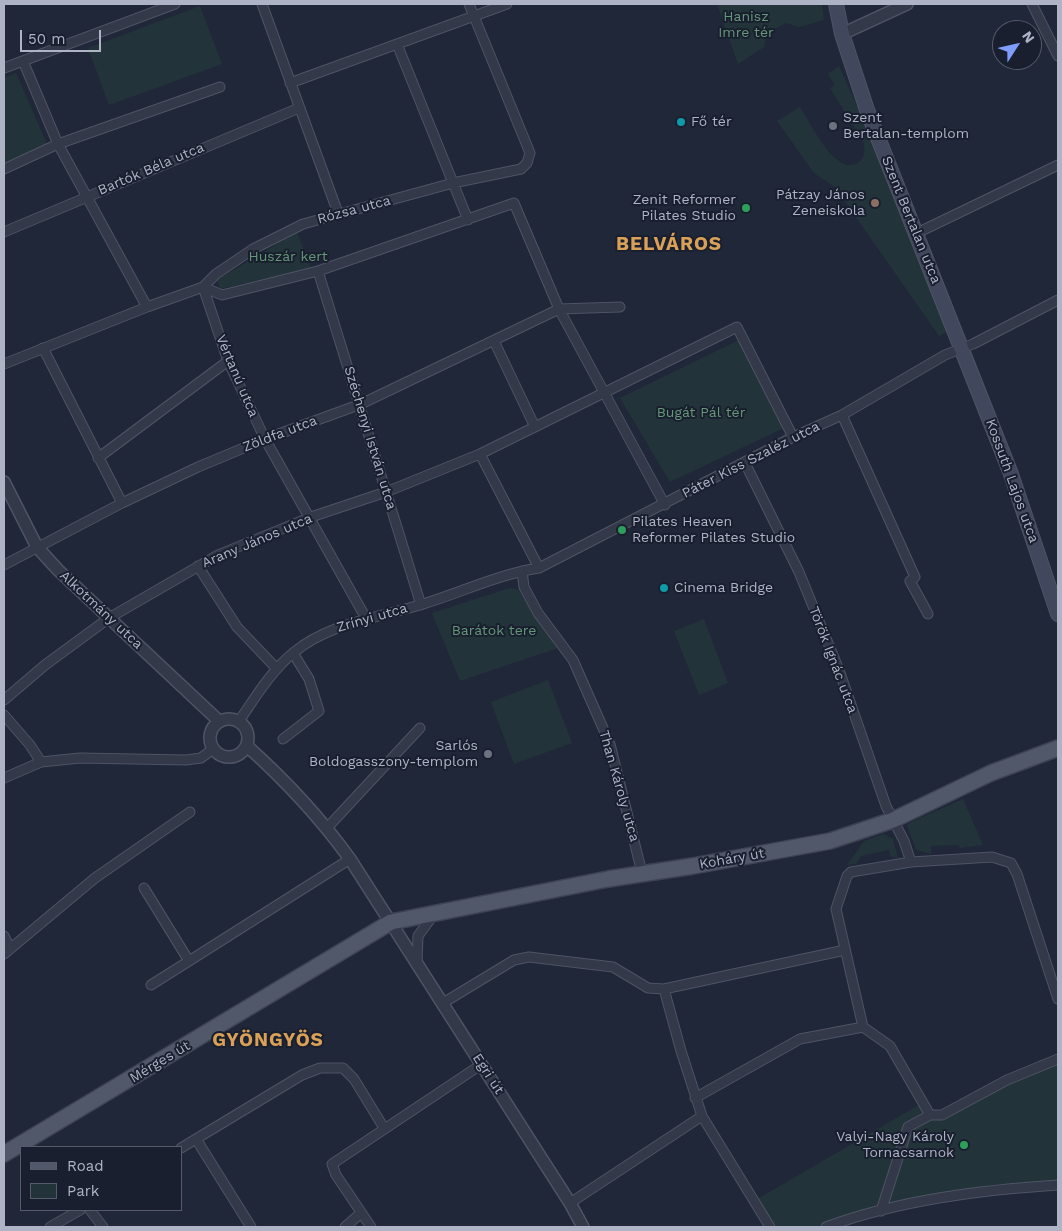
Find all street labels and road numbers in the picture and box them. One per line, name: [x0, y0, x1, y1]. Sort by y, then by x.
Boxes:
street label: Bartók Béla utca: [95, 139, 207, 199]
street label: Szent Bertalan utca: [878, 154, 944, 286]
street label: Rózsa utca: [316, 192, 392, 228]
street label: Vértanú utca: [212, 332, 262, 420]
street label: Széchenyi István utca: [340, 364, 400, 512]
street label: Zöldfa utca: [241, 412, 319, 456]
street label: Kossuth Lajos utca: [982, 417, 1042, 545]
street label: Páter Kiss Szaléz utca: [679, 418, 823, 502]
street label: Arany János utca: [199, 510, 315, 572]
street label: Alkotmány utca: [56, 567, 146, 653]
street label: Zrínyi utca: [335, 600, 409, 636]
street label: Török Ignác utca: [805, 604, 861, 716]
street label: Than Károly utca: [595, 728, 643, 844]
street label: Koháry út: [698, 845, 766, 873]
street label: Mérges út: [127, 1037, 193, 1087]
street label: Egri út: [469, 1051, 507, 1097]

